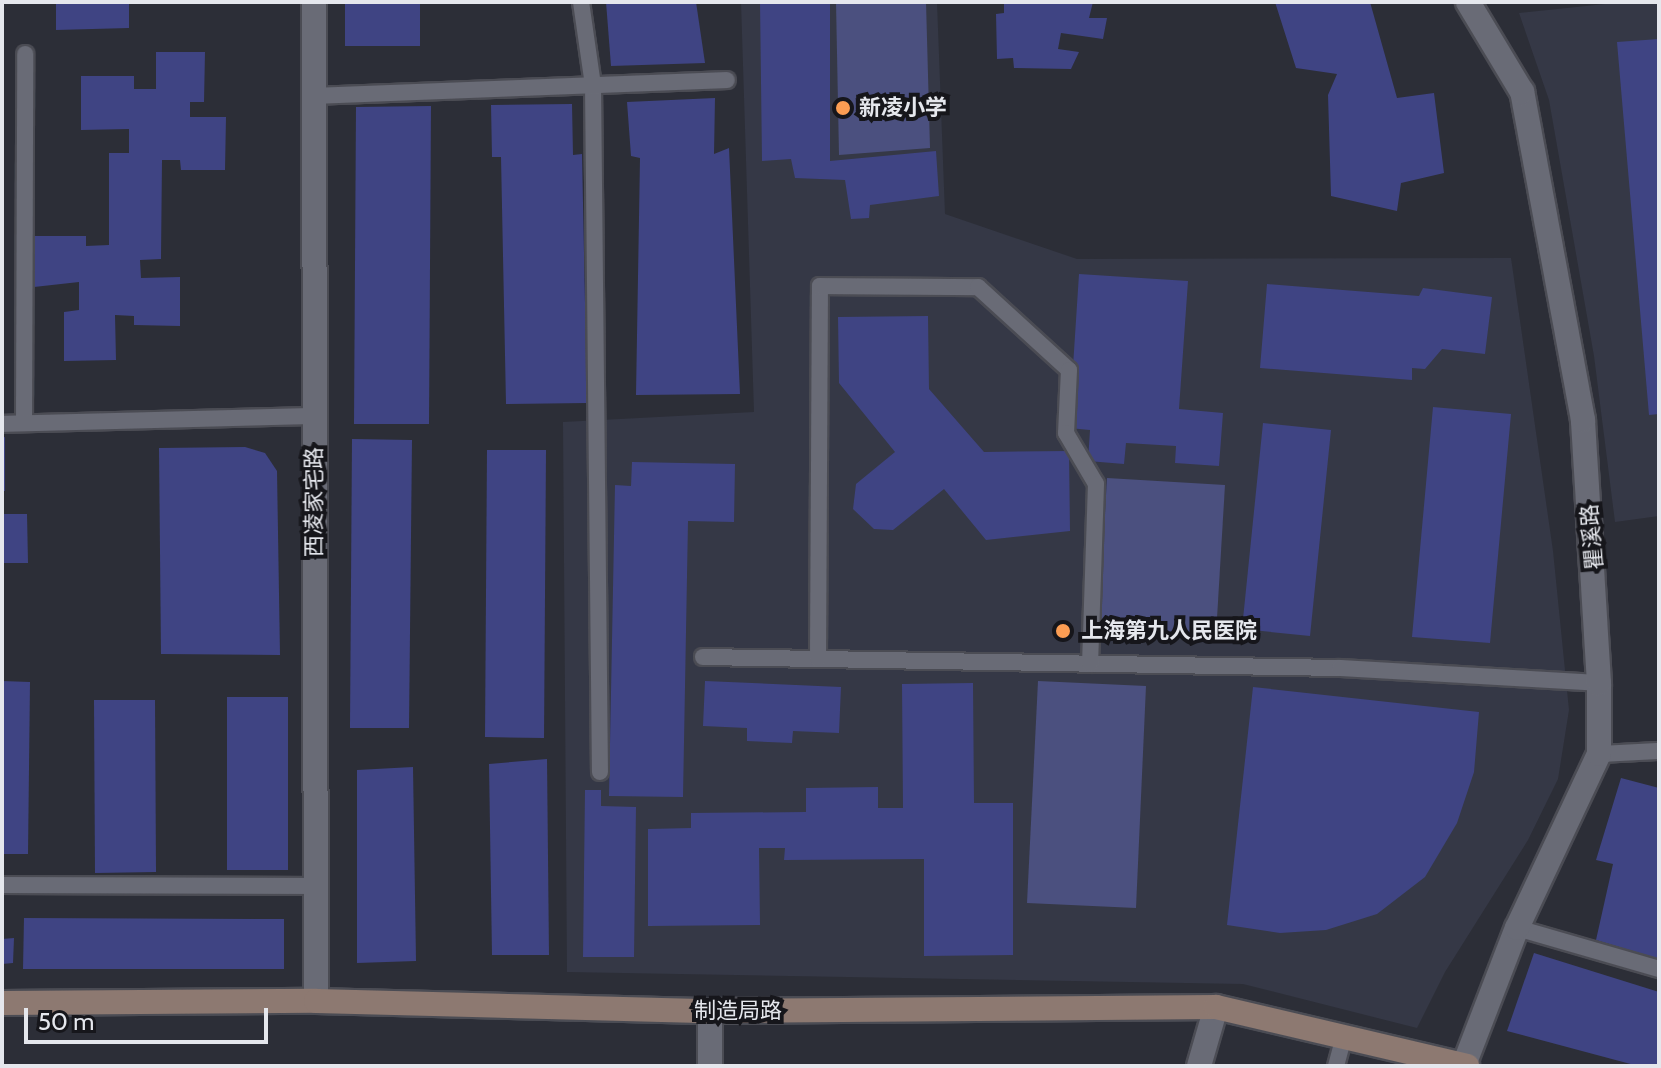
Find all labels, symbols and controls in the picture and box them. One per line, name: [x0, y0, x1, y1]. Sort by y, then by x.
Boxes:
place label: 新凌小学: [859, 95, 947, 121]
marker: 新凌小学: [834, 99, 852, 117]
street label: 西凌家宅路: [301, 447, 327, 557]
street label: 瞿溪路: [1576, 503, 1608, 571]
place label: 上海第九人民医院: [1081, 618, 1257, 644]
marker: 上海第九人民医院: [1052, 620, 1074, 642]
scale bar: [28, 992, 272, 1042]
street label: 制造局路: [694, 998, 782, 1024]
text: 50 m: [38, 1007, 94, 1036]

